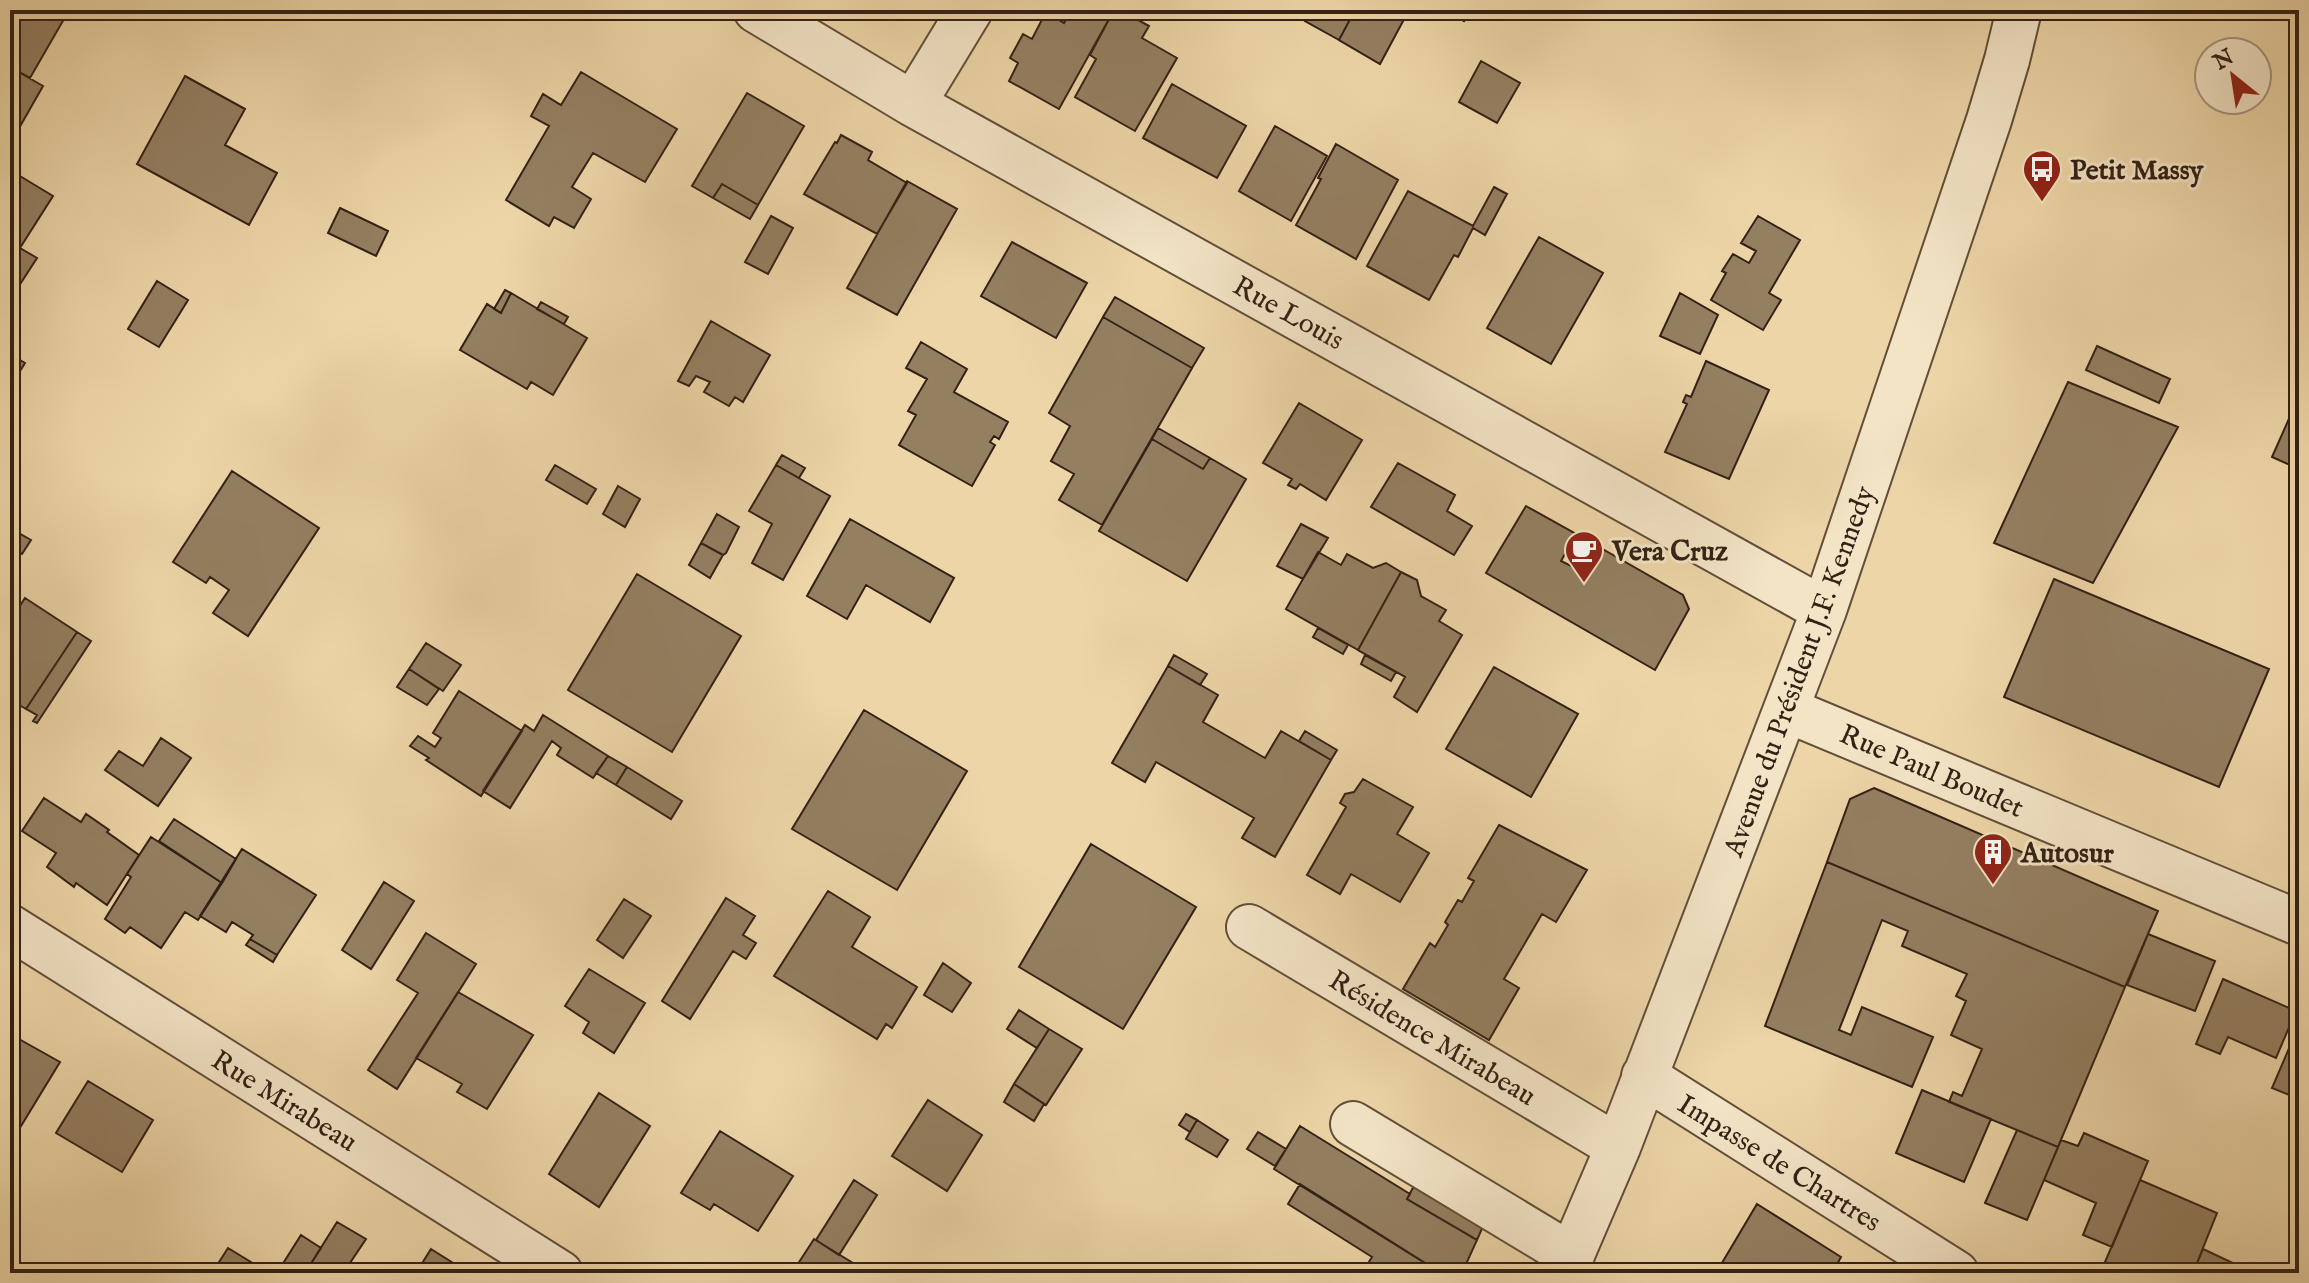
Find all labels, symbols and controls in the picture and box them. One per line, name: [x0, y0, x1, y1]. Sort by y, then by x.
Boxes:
north arrow: [2193, 36, 2273, 116]
text: N: [2208, 44, 2239, 78]
bus stop icon: Petit Massy: [2021, 148, 2063, 203]
place label: Petit Massy: [2070, 154, 2205, 189]
street label: Rue Louis: [1226, 269, 1349, 359]
street label: Avenue du Président J.F. Kennedy: [1717, 482, 1884, 863]
cafe icon: Vera Cruz: [1563, 529, 1605, 584]
place label: Vera Cruz: [1611, 535, 1728, 570]
street label: Rue Paul Boudet: [1834, 718, 2029, 827]
building icon: Autosur: [1972, 831, 2014, 886]
place label: Autosur: [2020, 837, 2114, 872]
street label: Résidence Mirabeau: [1322, 963, 1542, 1115]
street label: Rue Mirabeau: [204, 1043, 363, 1161]
street label: Impasse de Chartres: [1670, 1087, 1887, 1241]

